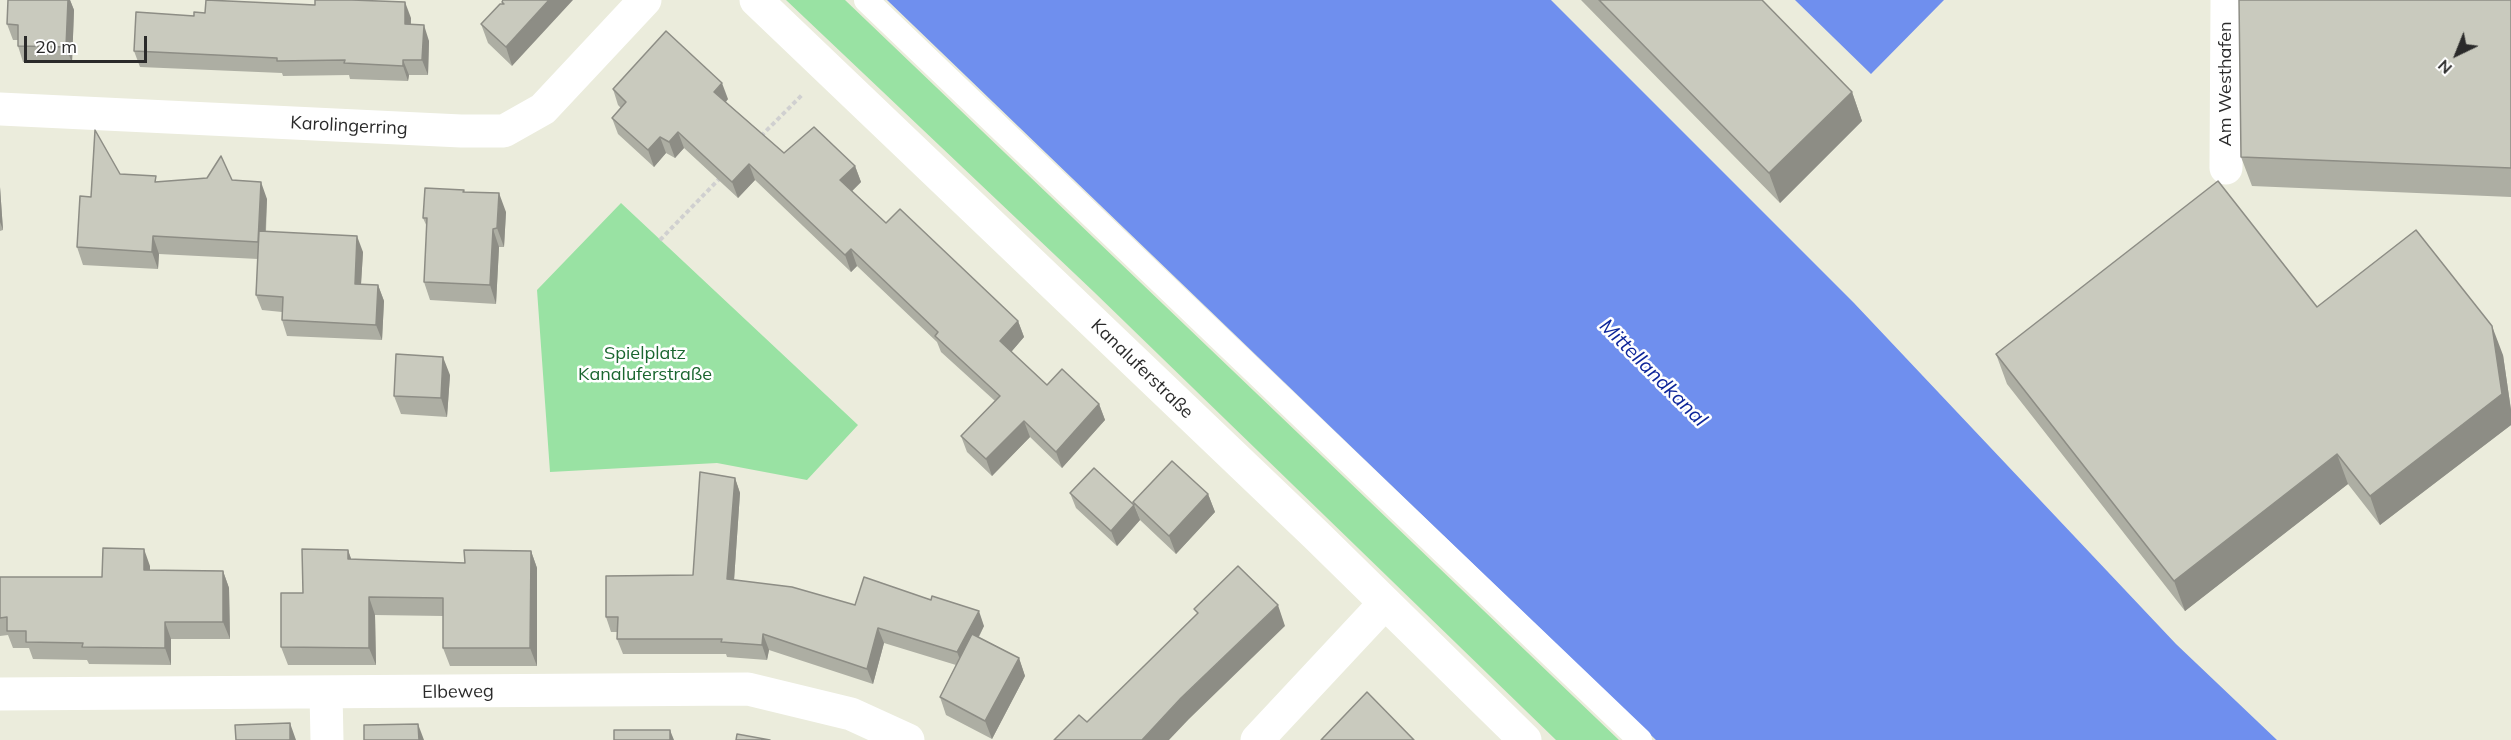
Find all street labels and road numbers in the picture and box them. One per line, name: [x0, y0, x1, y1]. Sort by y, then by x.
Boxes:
street label: Am Westhafen: [2215, 21, 2237, 147]
street label: Karolingerring: [290, 112, 408, 140]
street label: Kanaluferstraße: [1086, 315, 1198, 423]
street label: Elbeweg: [422, 681, 494, 703]

